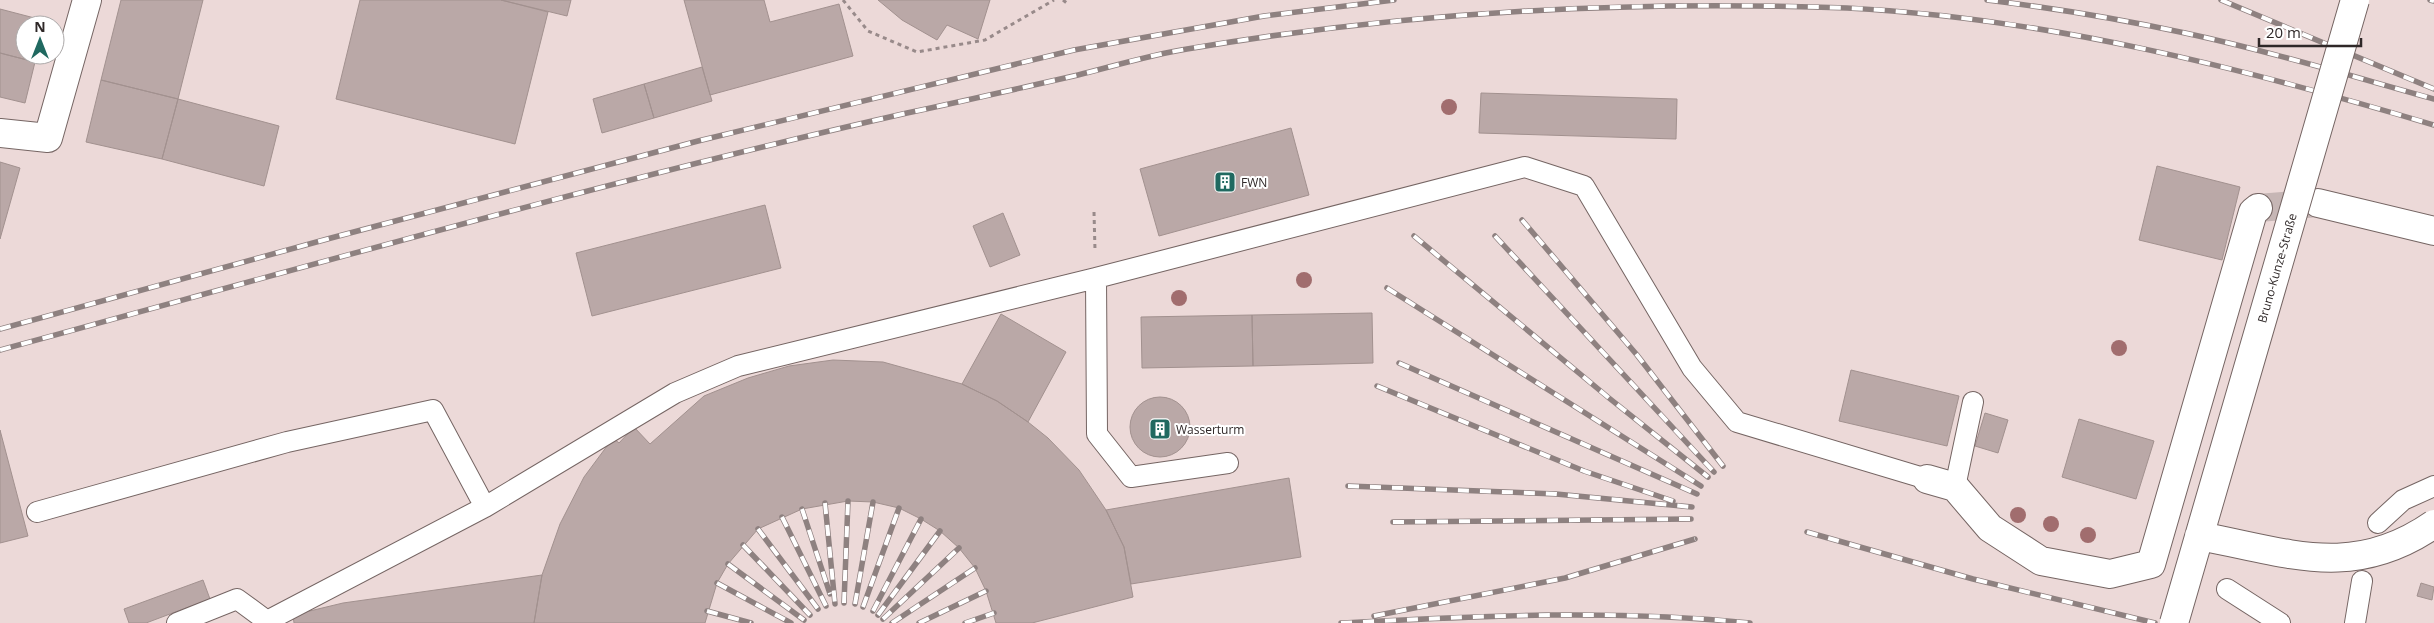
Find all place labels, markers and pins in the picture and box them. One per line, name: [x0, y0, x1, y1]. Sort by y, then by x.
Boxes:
building icon: FWN: [1213, 170, 1237, 194]
place label: FWN: [1241, 174, 1267, 191]
building icon: Wasserturm: [1148, 417, 1172, 441]
place label: Wasserturm: [1176, 421, 1244, 438]

